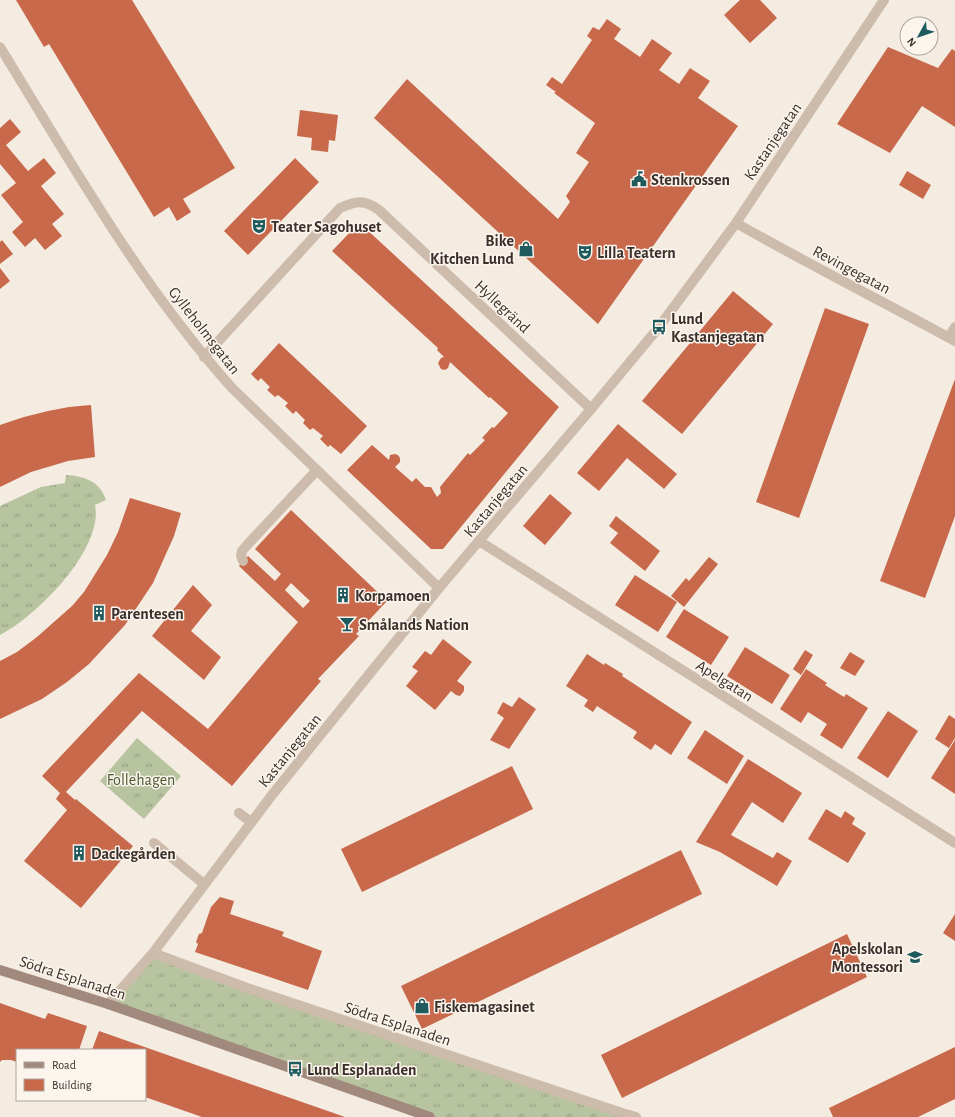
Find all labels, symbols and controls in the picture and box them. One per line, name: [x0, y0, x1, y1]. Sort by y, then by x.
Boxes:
north arrow: [899, 16, 939, 56]
text: N: [905, 36, 918, 49]
street label: Kastanjegatan: [741, 100, 805, 184]
public building icon: Stenkrossen: [630, 170, 648, 188]
place label: Stenkrossen: [651, 172, 730, 188]
theatre icon: Teater Sagohuset: [250, 217, 268, 235]
place label: Teater Sagohuset: [271, 219, 382, 235]
place label: Bike Kitchen Lund: [430, 233, 515, 267]
shop icon: Bike Kitchen Lund: [517, 240, 535, 258]
theatre icon: Lilla Teatern: [576, 243, 594, 261]
street label: Revingegatan: [810, 243, 893, 297]
place label: Lilla Teatern: [597, 245, 676, 261]
street label: Hyllegränd: [471, 277, 533, 337]
street label: Gylleholmsgatan: [165, 284, 243, 378]
place label: Lund Kastanjegatan: [671, 311, 764, 346]
bus stop icon: Lund Kastanjegatan: [650, 318, 668, 336]
street label: Kastanjegatan: [461, 461, 531, 541]
building icon: Korpamoen: [334, 586, 352, 604]
place label: Korpamoen: [355, 588, 430, 604]
building icon: Parentesen: [90, 604, 108, 622]
place label: Parentesen: [111, 606, 184, 622]
bar icon: Smålands Nation: [338, 615, 356, 633]
place label: Smålands Nation: [359, 617, 469, 633]
street label: Apelgatan: [693, 657, 756, 705]
street label: Kastanjegatan: [255, 711, 325, 791]
park label: Follehagen: [107, 772, 175, 788]
building icon: Dackegården: [70, 844, 88, 862]
place label: Dackegården: [91, 846, 176, 862]
place label: Apelskolan Montessori: [832, 941, 903, 975]
school or university icon: Apelskolan Montessori: [906, 948, 924, 966]
street label: Södra Esplanaden: [17, 953, 128, 1003]
shop icon: Fiskemagasinet: [413, 997, 431, 1015]
street label: Södra Esplanaden: [342, 999, 453, 1049]
place label: Fiskemagasinet: [434, 999, 535, 1015]
legend: [16, 1049, 146, 1101]
text: Road: [52, 1059, 76, 1071]
bus stop icon: Lund Esplanaden: [286, 1060, 304, 1078]
place label: Lund Esplanaden: [307, 1062, 416, 1078]
text: Building: [52, 1079, 92, 1091]

